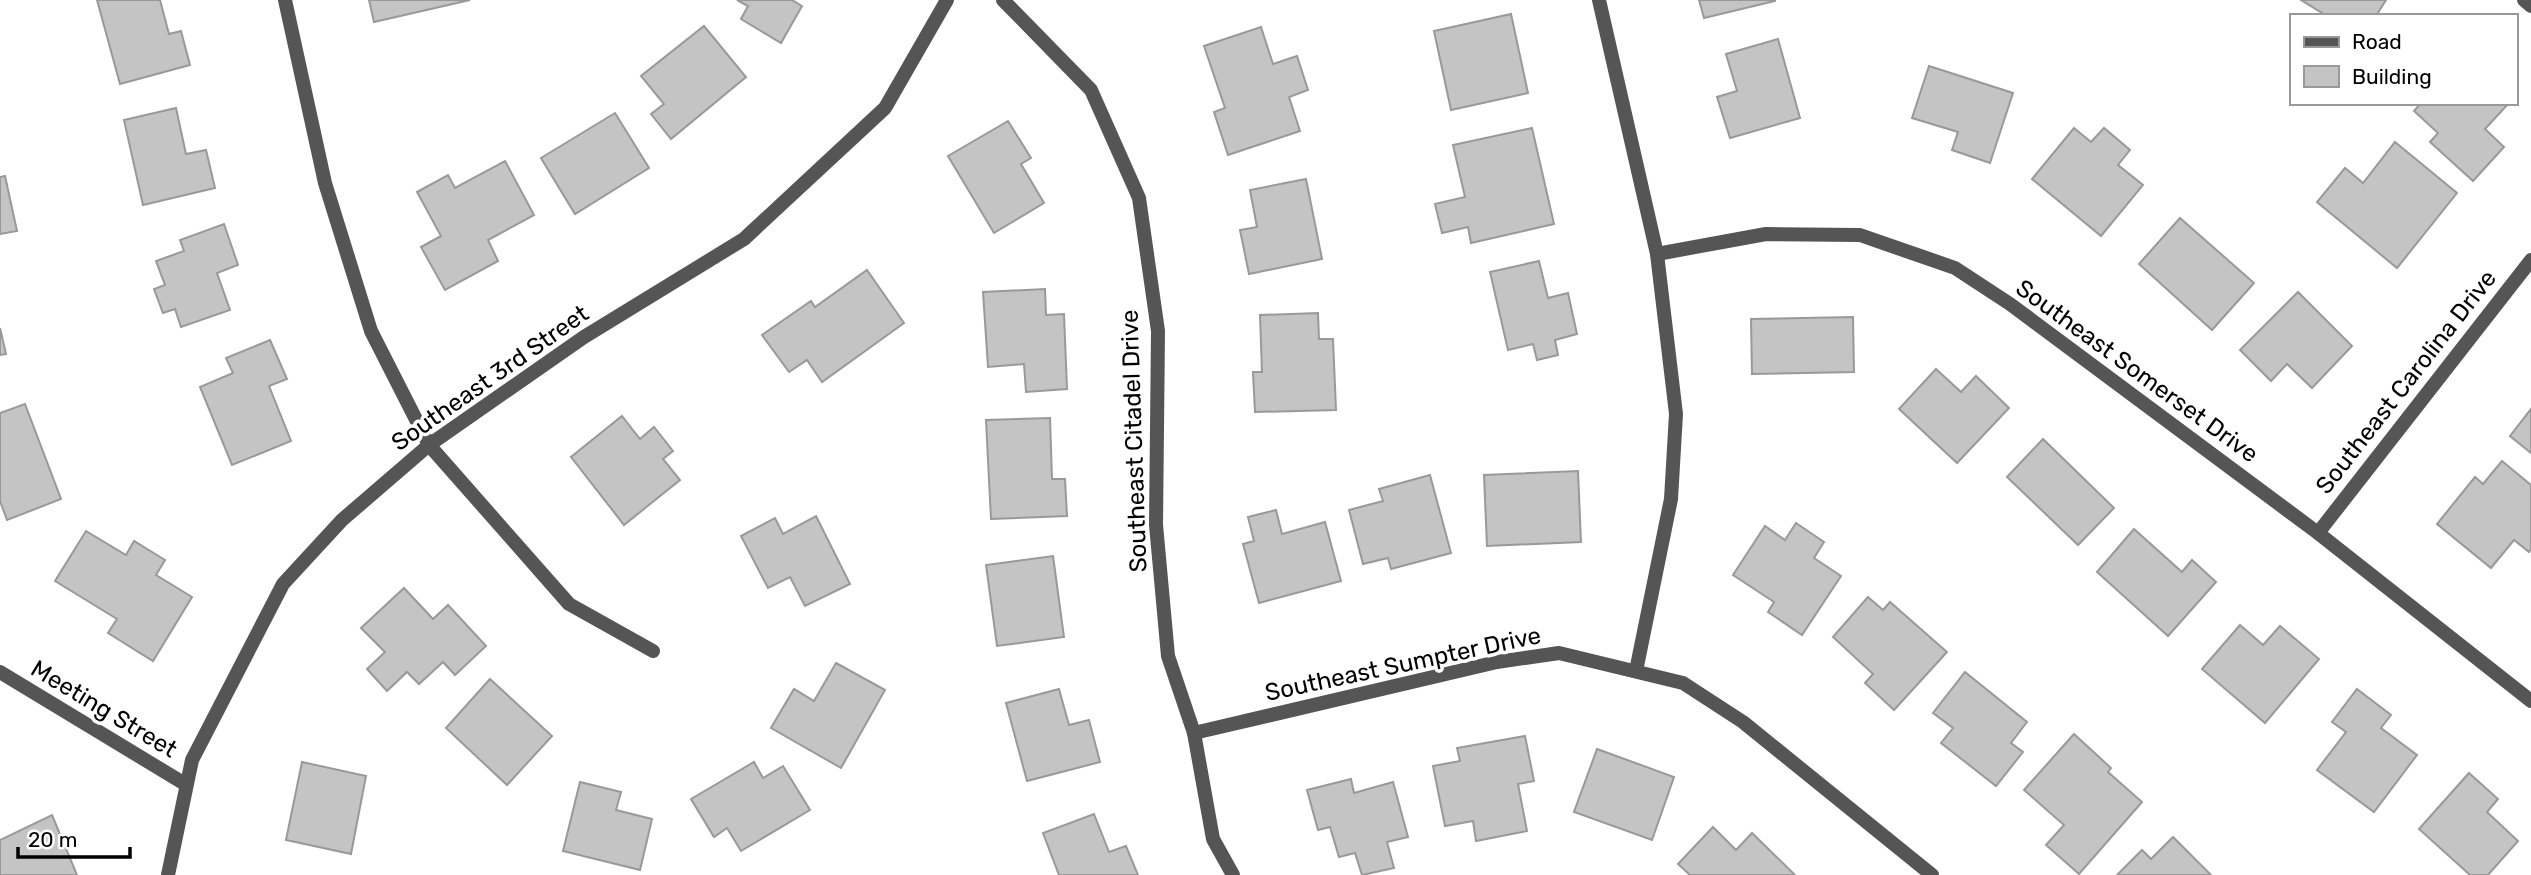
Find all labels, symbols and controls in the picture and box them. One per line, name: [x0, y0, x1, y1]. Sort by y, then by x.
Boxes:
legend: [2290, 14, 2517, 105]
text: Road: [2352, 29, 2402, 54]
text: Building: [2352, 64, 2432, 89]
street label: Southeast Carolina Drive: [2310, 265, 2502, 499]
street label: Southeast Somerset Drive: [2010, 274, 2264, 468]
street label: Southeast 3rd Street: [386, 299, 594, 457]
street label: Southeast Citadel Drive: [1115, 309, 1153, 573]
street label: Southeast Sumpter Drive: [1263, 621, 1543, 707]
street label: Meeting Street: [26, 654, 182, 764]
scale bar: [18, 816, 130, 860]
text: 20 m: [28, 827, 77, 852]

